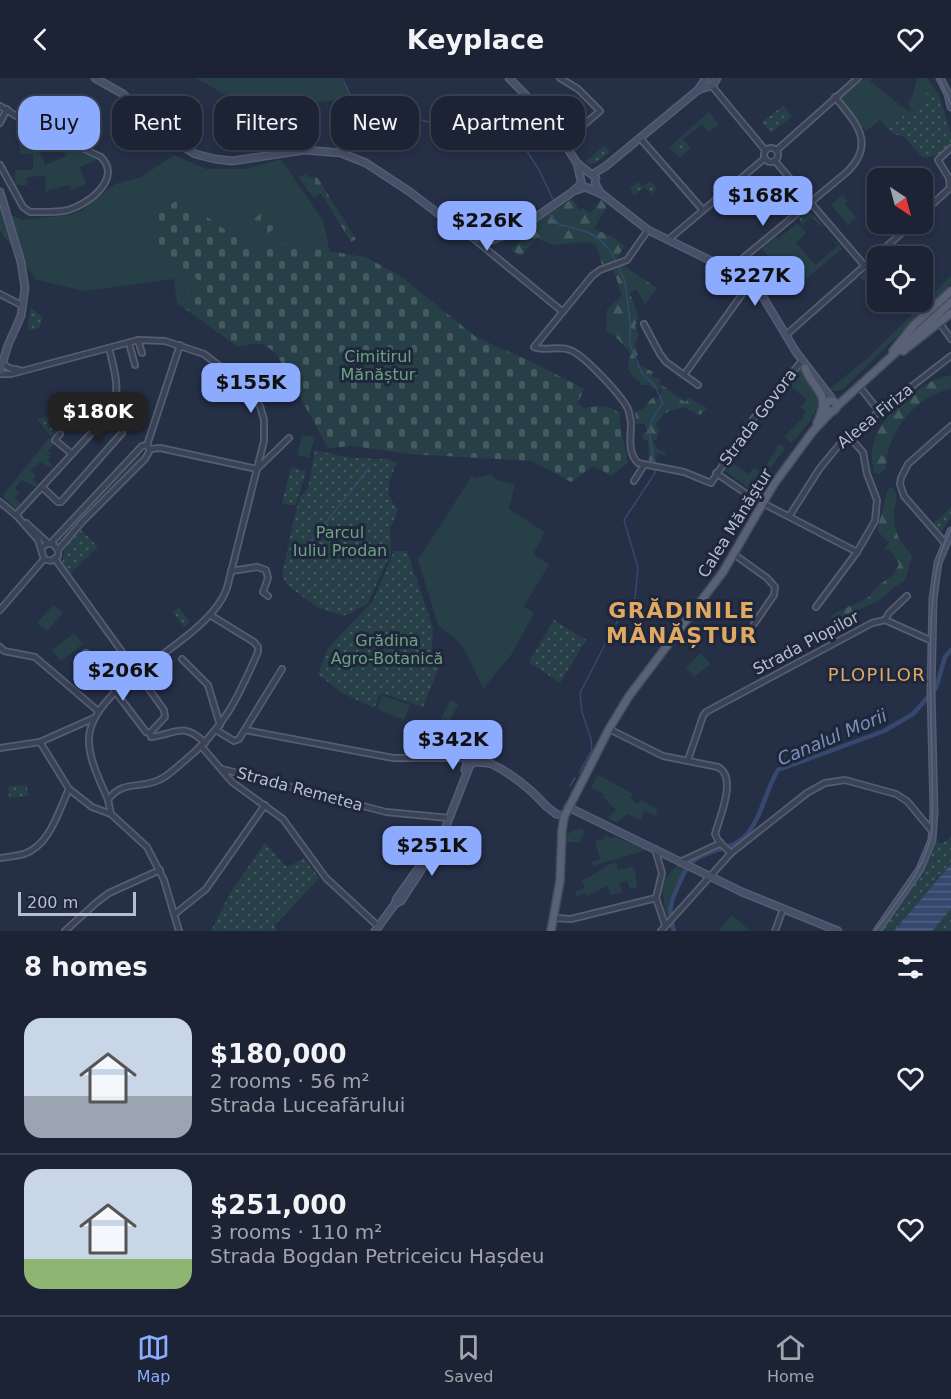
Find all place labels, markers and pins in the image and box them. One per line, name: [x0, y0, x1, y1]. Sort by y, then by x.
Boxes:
pin: $168K: [721, 176, 805, 227]
pin: $226K: [445, 201, 529, 252]
pin: $227K: [713, 256, 797, 307]
pin: $155K: [209, 363, 293, 414]
pin: $180K: [56, 392, 140, 443]
pin: $206K: [81, 651, 165, 702]
pin: $342K: [411, 720, 495, 771]
pin: $251K: [390, 826, 474, 877]

